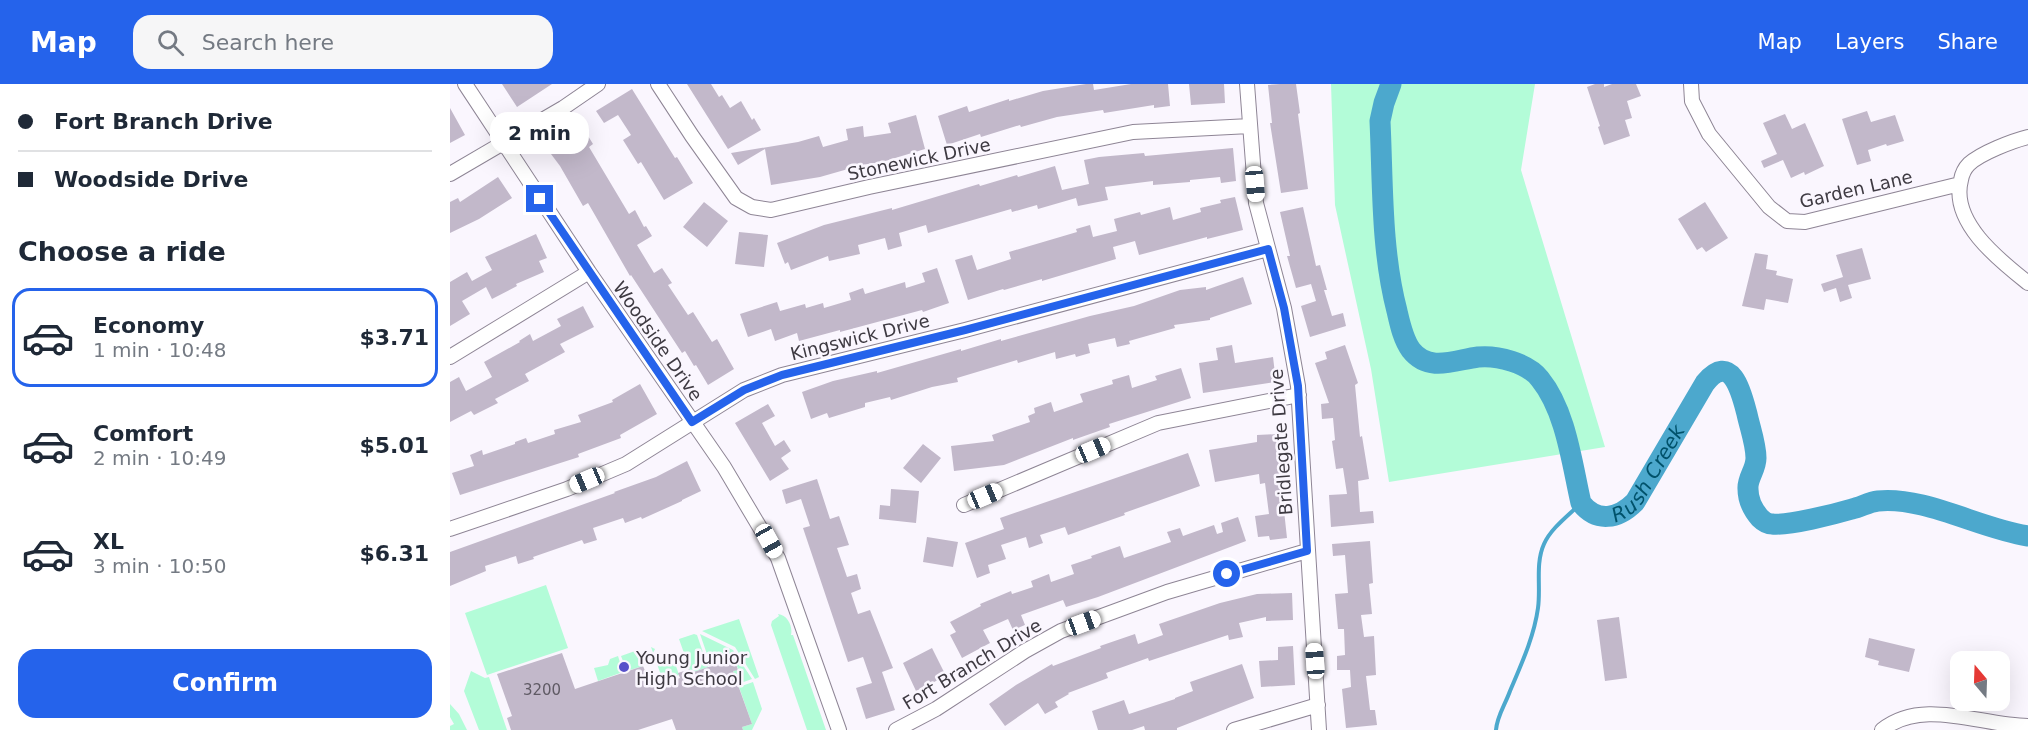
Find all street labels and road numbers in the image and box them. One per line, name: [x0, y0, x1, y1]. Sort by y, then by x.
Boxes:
street label: Stonewick Drive: [846, 134, 992, 184]
street label: Garden Lane: [1797, 166, 1915, 212]
street label: Woodside Drive: [609, 277, 707, 405]
street label: Kingswick Drive: [788, 310, 932, 364]
street label: Bridlegate Drive: [1265, 368, 1297, 516]
street label: Fort Branch Drive: [899, 614, 1045, 714]

